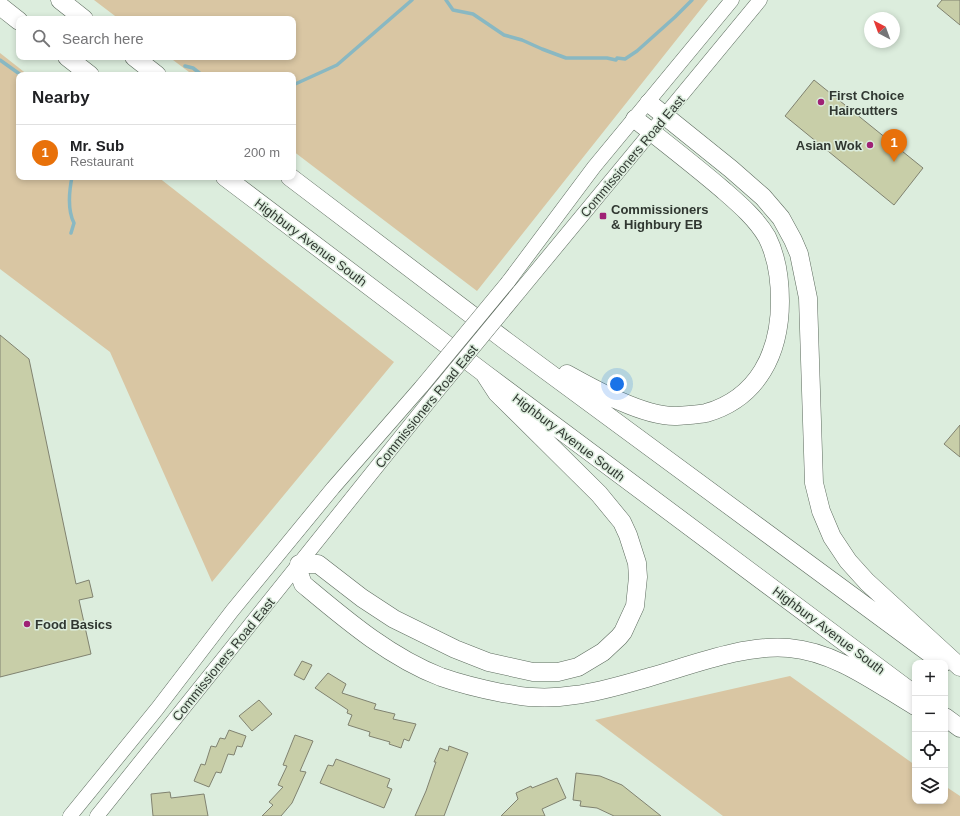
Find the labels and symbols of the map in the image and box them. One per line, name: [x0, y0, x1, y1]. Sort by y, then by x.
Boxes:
north arrow: [864, 12, 900, 48]
place label: First Choice Haircutters: [829, 88, 904, 118]
street label: Commissioners Road East: [577, 92, 688, 220]
marker: First Choice Haircutters: [816, 97, 826, 107]
pin: 1: [881, 129, 907, 162]
place label: Asian Wok: [796, 138, 863, 153]
marker: Asian Wok: [865, 140, 875, 150]
street label: Highbury Avenue South: [252, 195, 370, 289]
place label: Commissioners & Highbury EB: [611, 202, 709, 232]
marker: Commissioners & Highbury EB: [598, 211, 608, 221]
street label: Commissioners Road East: [372, 341, 481, 471]
your location: [607, 374, 627, 394]
street label: Highbury Avenue South: [510, 390, 628, 484]
street label: Highbury Avenue South: [770, 583, 888, 677]
street label: Commissioners Road East: [169, 594, 278, 724]
place label: Food Basics: [35, 617, 112, 632]
marker: Food Basics: [22, 619, 32, 629]

